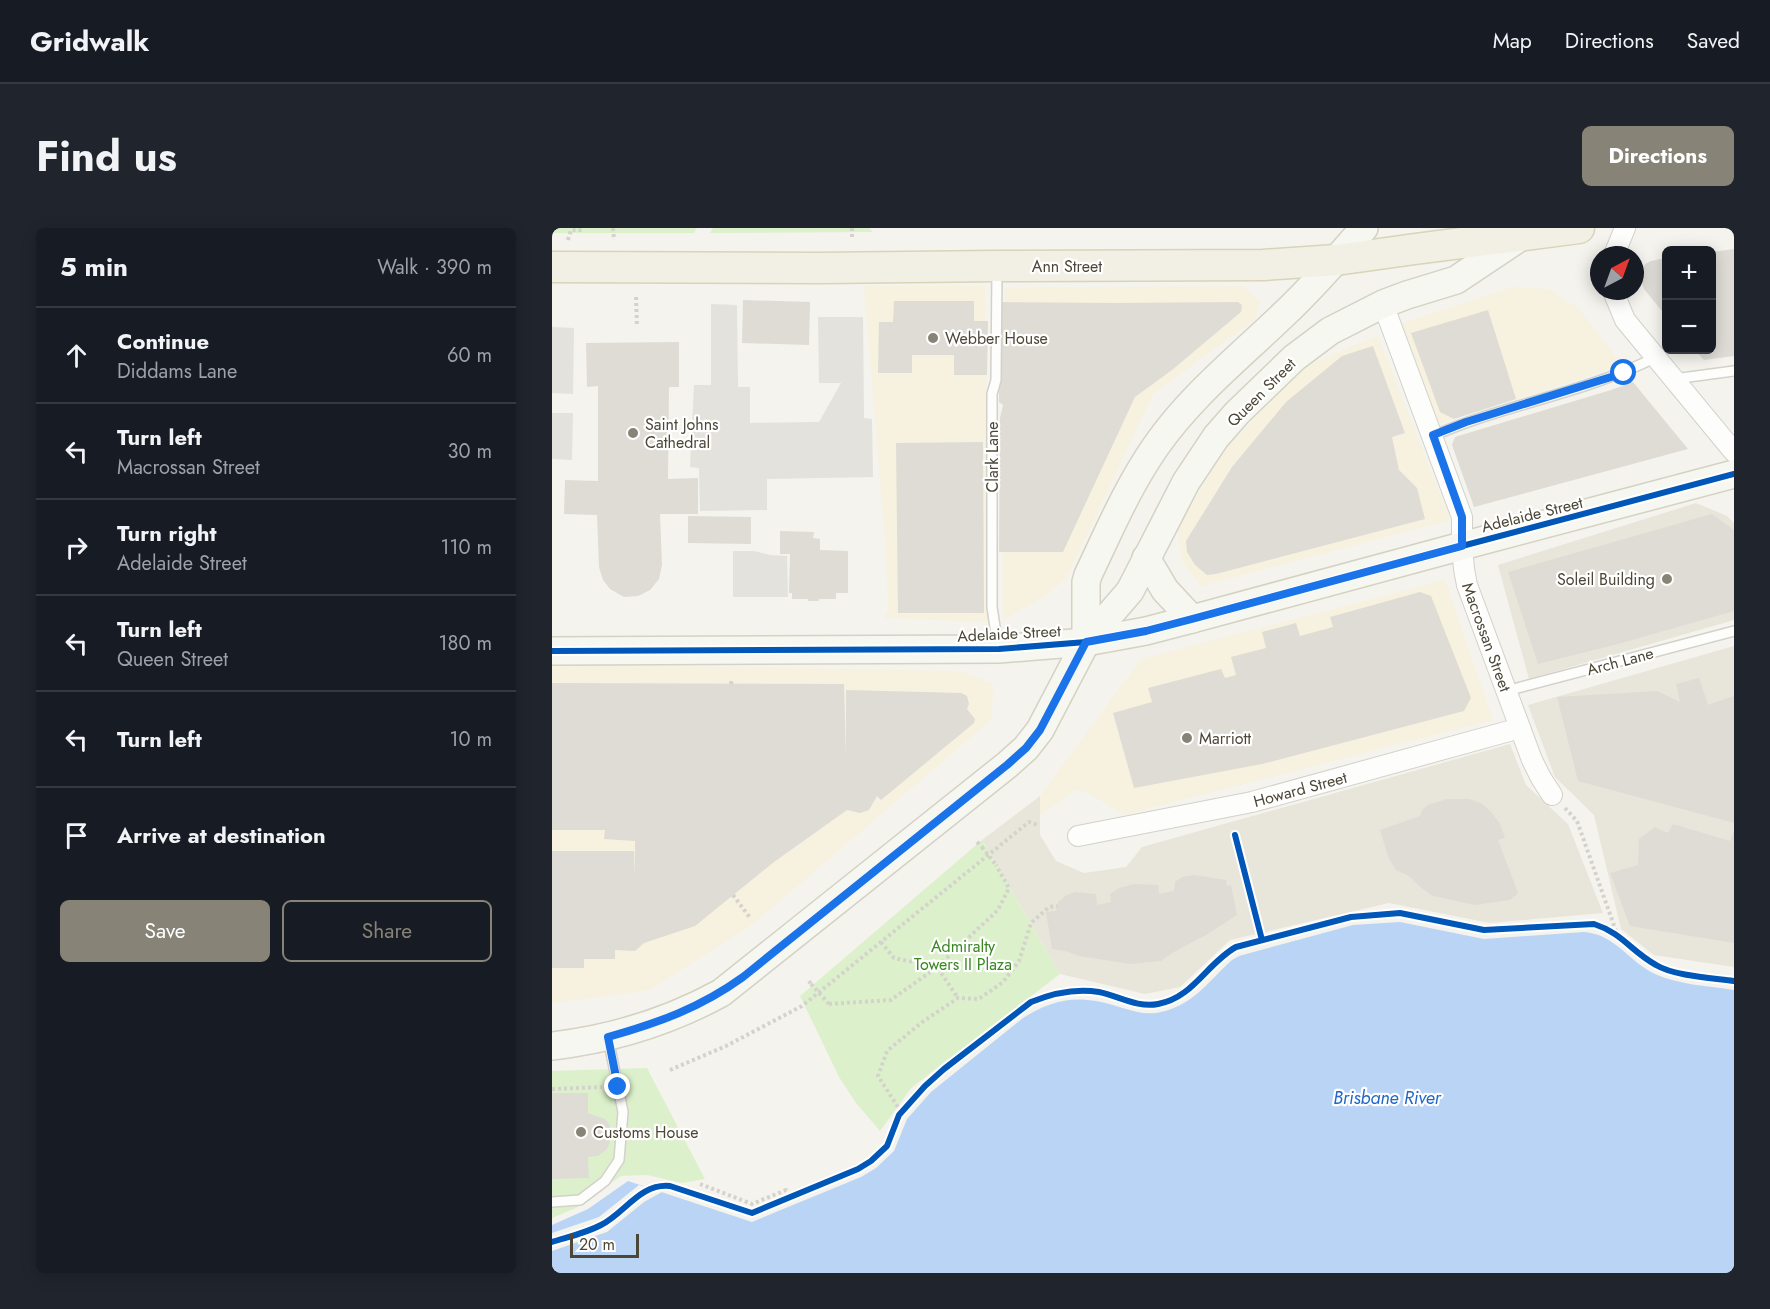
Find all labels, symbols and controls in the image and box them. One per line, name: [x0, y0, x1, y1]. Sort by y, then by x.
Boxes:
text: Gridwalk: [30, 21, 149, 62]
text: Map: [1493, 26, 1532, 56]
text: Directions: [1565, 26, 1654, 56]
text: Saved: [1687, 26, 1740, 56]
text: Find us: [36, 126, 177, 187]
button: Directions: [1582, 126, 1734, 186]
north arrow: [1590, 246, 1644, 300]
map controls: [1662, 246, 1716, 354]
button: +: [1662, 246, 1716, 300]
text: 5 min: [60, 248, 128, 286]
text: Walk · 390 m: [377, 253, 492, 282]
street label: Ann Street: [1032, 255, 1102, 278]
button: −: [1662, 300, 1716, 354]
text: Continue: [117, 325, 209, 357]
place label: Webber House: [945, 327, 1048, 350]
marker: Webber House: [926, 331, 940, 345]
icon: ahead: [60, 339, 93, 372]
text: 60 m: [447, 341, 492, 370]
street label: Queen Street: [1222, 353, 1301, 432]
text: Diddams Lane: [117, 357, 237, 386]
route start: [1610, 359, 1636, 385]
place label: Saint Johns Cathedral: [645, 413, 719, 454]
text: Turn left: [117, 421, 202, 453]
street label: Clark Lane: [981, 421, 1004, 493]
marker: Saint Johns Cathedral: [626, 426, 640, 440]
icon: left: [60, 435, 93, 468]
text: 30 m: [447, 437, 492, 466]
text: Macrossan Street: [117, 453, 260, 482]
street label: Adelaide Street: [1479, 491, 1585, 538]
text: Turn right: [117, 517, 217, 549]
icon: right: [60, 531, 93, 564]
text: 110 m: [440, 533, 492, 562]
text: Adelaide Street: [117, 549, 247, 578]
place label: Soleil Building: [1557, 568, 1655, 591]
marker: Soleil Building: [1660, 572, 1674, 586]
street label: Macrossan Street: [1456, 580, 1517, 695]
text: Turn left: [117, 613, 202, 645]
street label: Adelaide Street: [957, 619, 1062, 648]
icon: left: [60, 627, 93, 660]
text: 180 m: [438, 629, 492, 658]
street label: Arch Lane: [1584, 642, 1656, 681]
text: Queen Street: [117, 645, 228, 674]
icon: left: [60, 723, 93, 756]
text: Turn left: [117, 723, 202, 755]
text: 10 m: [449, 725, 492, 754]
place label: Marriott: [1199, 727, 1251, 750]
marker: Marriott: [1180, 731, 1194, 745]
street label: Howard Street: [1251, 766, 1350, 813]
icon: arrive: [60, 819, 93, 852]
text: Arrive at destination: [117, 819, 326, 851]
button: Save: [60, 900, 270, 962]
button: Share: [282, 900, 492, 962]
park label: Admiralty Towers II Plaza: [914, 935, 1012, 976]
route end: [604, 1073, 630, 1099]
water label: Brisbane River: [1333, 1085, 1442, 1111]
place label: Customs House: [593, 1121, 698, 1144]
marker: Customs House: [574, 1125, 588, 1139]
scale bar: [570, 1231, 639, 1258]
text: 20 m: [579, 1233, 615, 1256]

